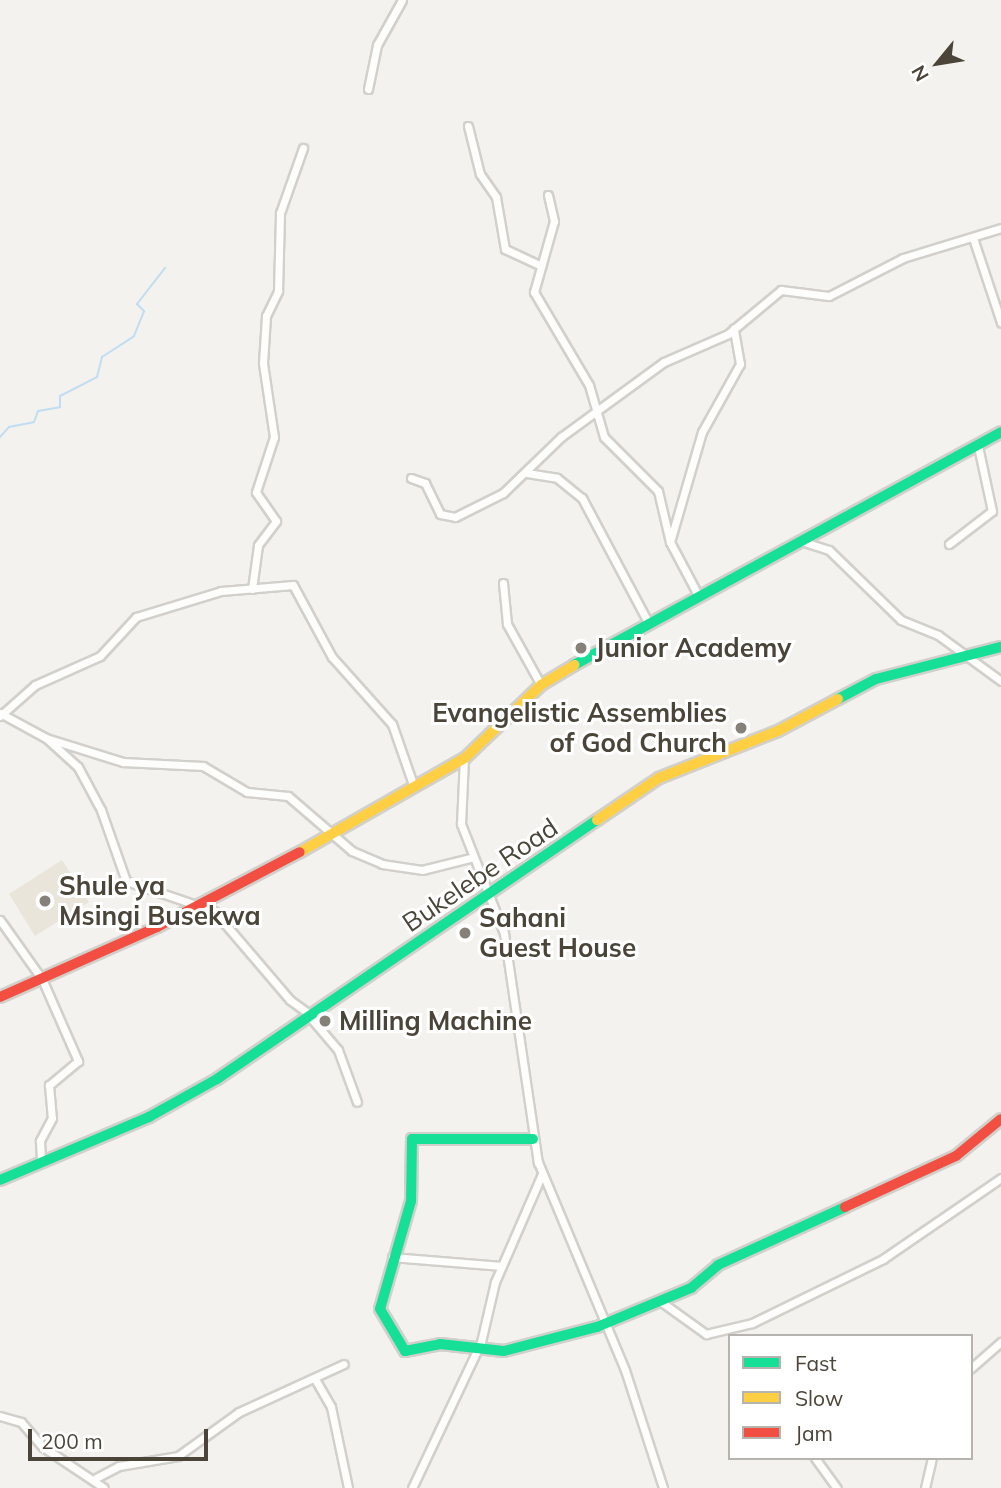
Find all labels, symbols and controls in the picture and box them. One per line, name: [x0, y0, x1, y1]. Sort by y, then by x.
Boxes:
north arrow: [903, 28, 973, 98]
text: N: [906, 61, 934, 86]
place label: Junior Academy: [595, 632, 791, 664]
marker: Junior Academy: [573, 640, 589, 656]
place label: Evangelistic Assemblies of God Church: [432, 697, 727, 758]
marker: Evangelistic Assemblies of God Church: [733, 720, 749, 736]
street label: Bukelebe Road: [396, 812, 564, 938]
place label: Shule ya Msingi Busekwa: [59, 870, 261, 931]
marker: Shule ya Msingi Busekwa: [37, 893, 53, 909]
place label: Sahani Guest House: [479, 902, 636, 964]
marker: Sahani Guest House: [457, 925, 473, 941]
place label: Milling Machine: [339, 1005, 532, 1037]
marker: Milling Machine: [317, 1013, 333, 1029]
legend: [728, 1334, 973, 1460]
text: Fast: [795, 1350, 837, 1376]
text: Slow: [795, 1385, 843, 1411]
scale bar: [32, 1414, 212, 1458]
text: Jam: [795, 1420, 833, 1446]
text: 200 m: [41, 1428, 103, 1454]

